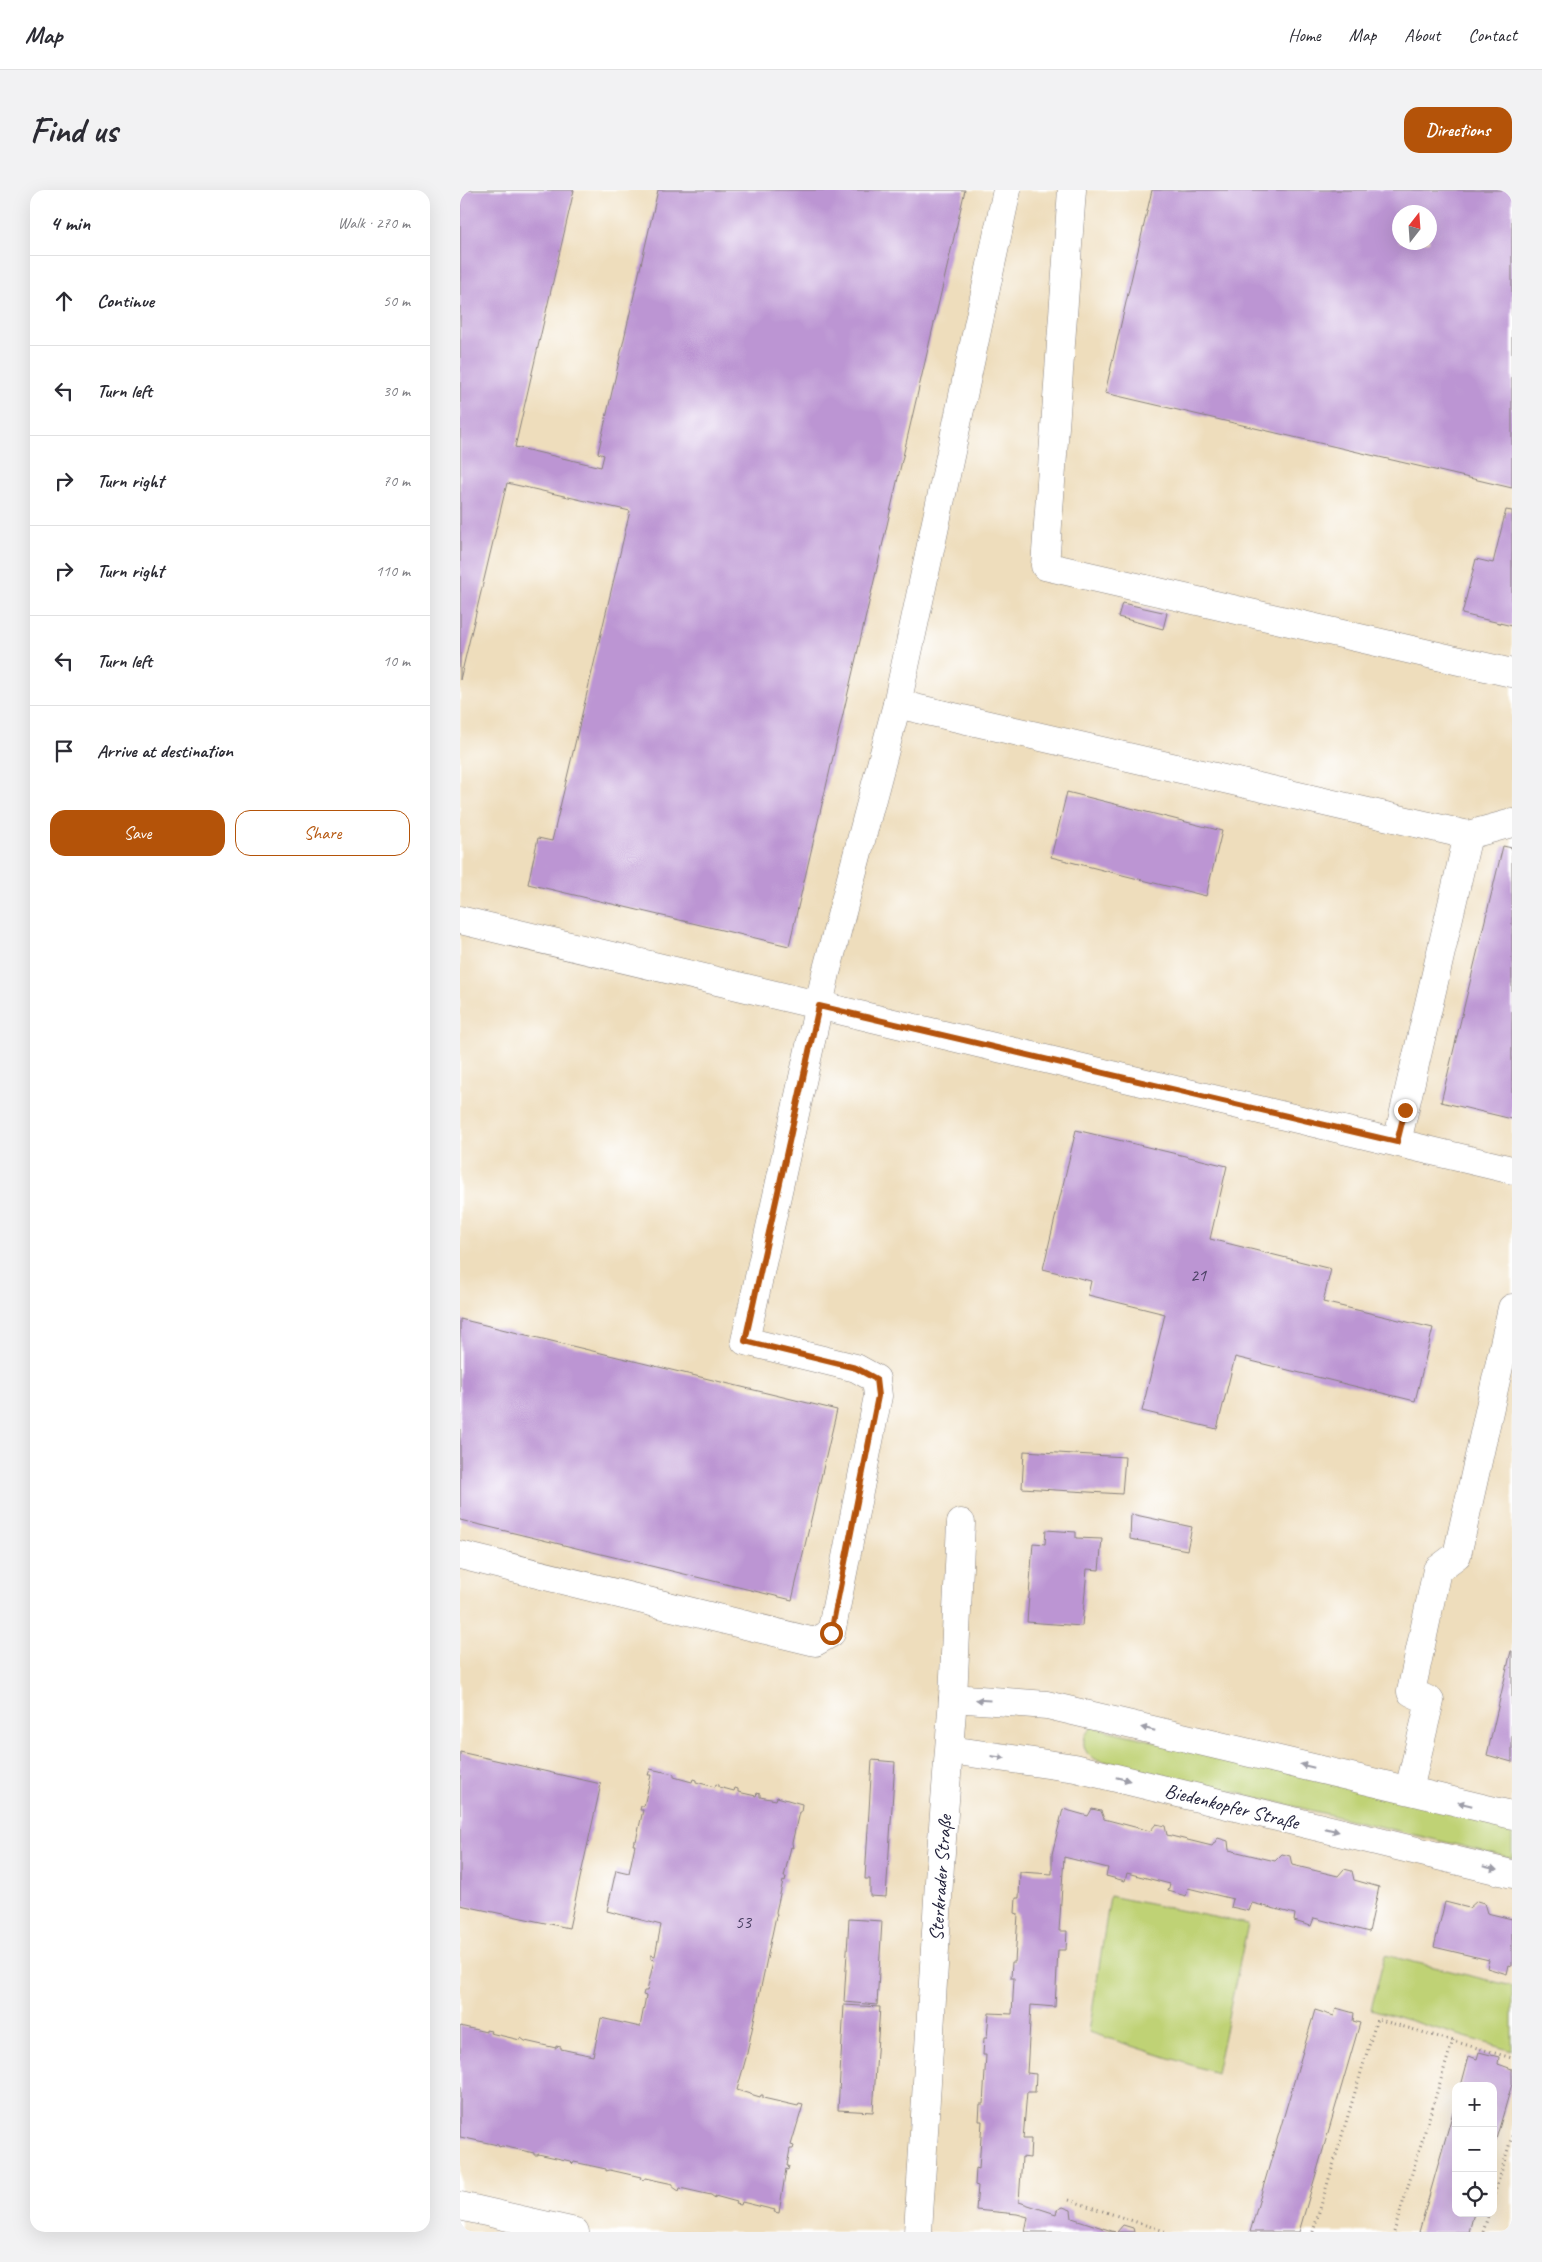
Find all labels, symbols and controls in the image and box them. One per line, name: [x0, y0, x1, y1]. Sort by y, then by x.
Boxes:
text: Map: [25, 20, 62, 50]
text: Home: [1288, 24, 1321, 46]
text: Map: [1349, 24, 1376, 46]
text: About: [1404, 24, 1440, 46]
text: Contact: [1468, 24, 1517, 46]
button: Directions: [1404, 107, 1512, 153]
text: Find us: [30, 108, 117, 153]
north arrow: [1392, 205, 1437, 250]
text: 4 min: [50, 210, 90, 236]
text: Walk · 270 m: [338, 213, 410, 233]
icon: ahead: [50, 287, 78, 315]
text: Continue: [97, 289, 154, 313]
text: 50 m: [383, 291, 410, 311]
icon: left: [50, 377, 78, 405]
text: Turn left: [97, 379, 152, 403]
text: 30 m: [383, 381, 410, 401]
icon: right: [50, 467, 78, 495]
text: Turn right: [97, 469, 164, 493]
text: 70 m: [383, 471, 410, 491]
icon: right: [50, 557, 78, 585]
text: Turn right: [97, 559, 164, 583]
text: 110 m: [376, 561, 410, 581]
icon: left: [50, 647, 78, 675]
text: Turn left: [97, 649, 152, 673]
text: 10 m: [383, 651, 410, 671]
icon: arrive: [50, 737, 78, 765]
text: Arrive at destination: [97, 739, 233, 763]
button: Save: [50, 810, 225, 856]
button: Share: [235, 810, 410, 856]
route end: [1394, 1099, 1417, 1122]
house number: 21: [1190, 1264, 1207, 1286]
route start: [820, 1622, 843, 1645]
one-way arrow: [974, 1695, 990, 1703]
one-way arrow: [1141, 1725, 1156, 1733]
one-way arrow: [990, 1753, 1006, 1761]
one-way arrow: [1299, 1762, 1314, 1770]
one-way arrow: [1115, 1775, 1130, 1783]
street label: Biedenkopfer Straße: [1162, 1778, 1303, 1836]
one-way arrow: [1457, 1800, 1472, 1808]
street label: Sterkrader Straße: [924, 1813, 957, 1942]
one-way arrow: [1324, 1826, 1339, 1834]
one-way arrow: [1482, 1864, 1497, 1872]
house number: 53: [735, 1911, 753, 1933]
map controls: [1452, 2082, 1497, 2217]
button: +: [1452, 2082, 1497, 2127]
button: −: [1452, 2127, 1497, 2172]
button: locate: [1452, 2172, 1497, 2217]

